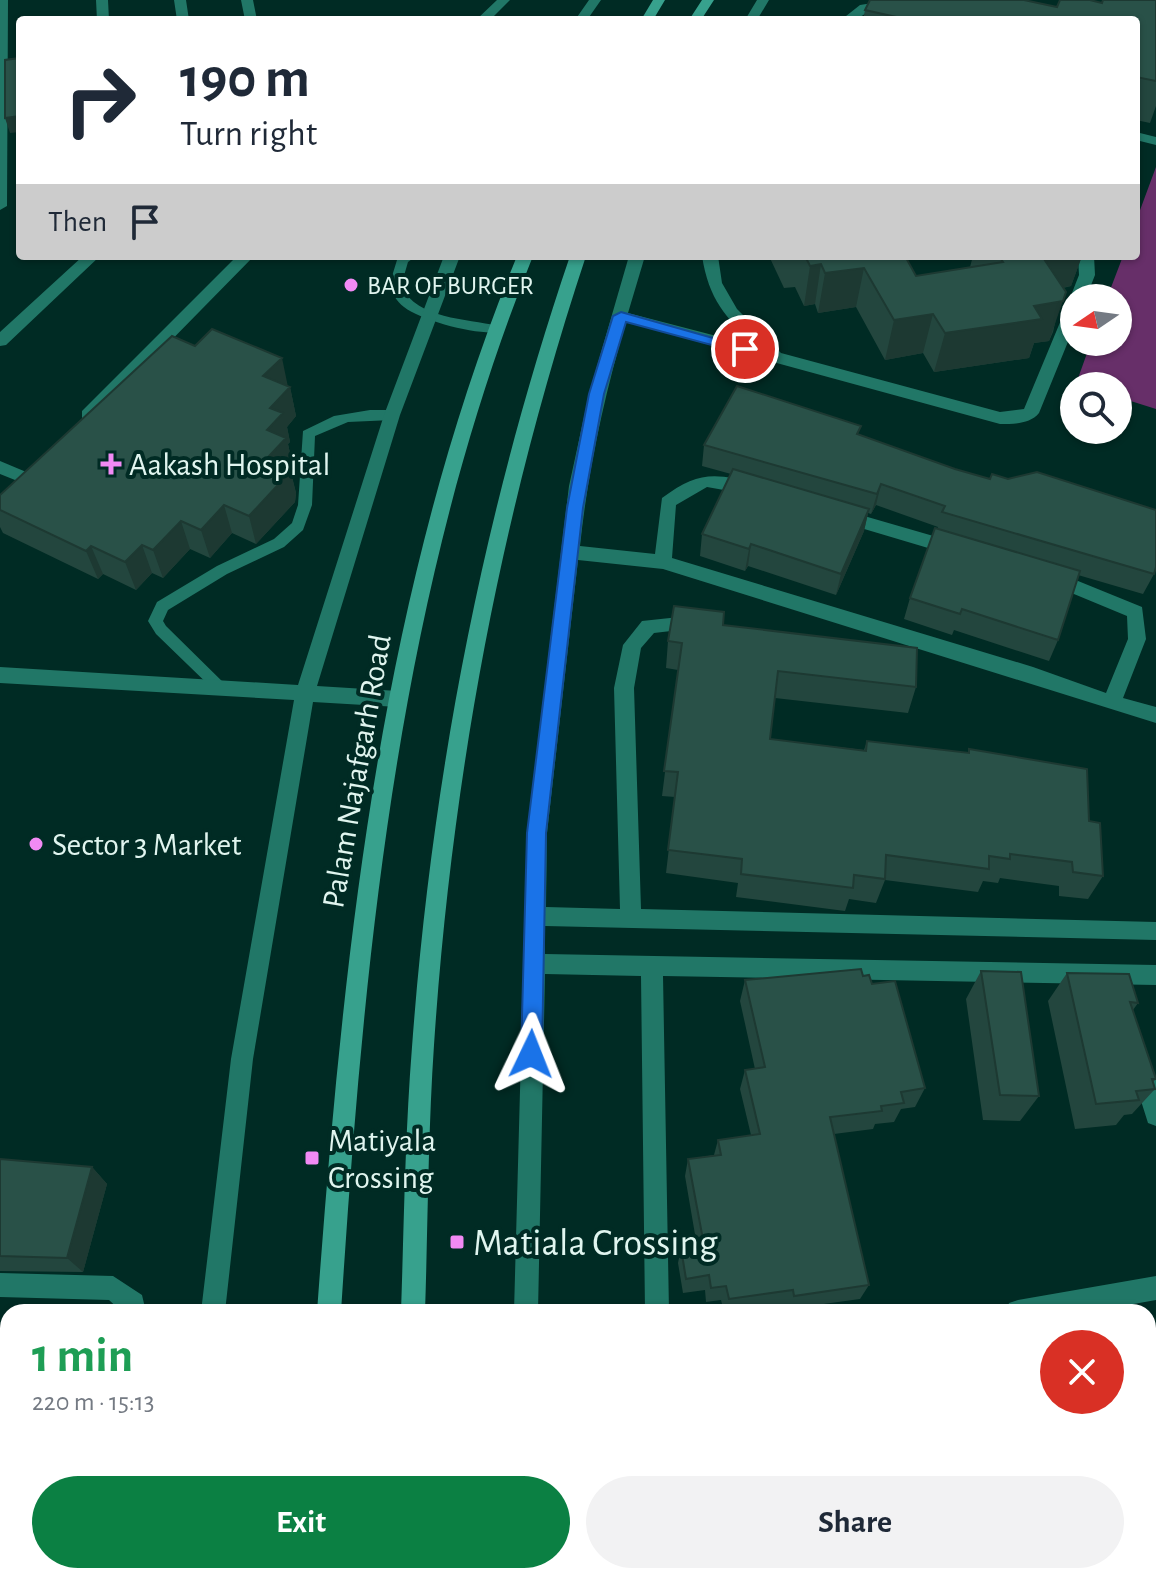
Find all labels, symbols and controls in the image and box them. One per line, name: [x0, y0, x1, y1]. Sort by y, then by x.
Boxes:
icon: right: [48, 48, 152, 152]
text: 190 m: [180, 51, 310, 107]
text: Turn right: [180, 116, 317, 152]
icon: arrive: [123, 200, 167, 244]
text: Then: [48, 207, 107, 237]
place label: BAR OF BURGER: [367, 273, 534, 299]
marker: BAR OF BURGER: [342, 276, 360, 294]
north arrow: [1060, 284, 1132, 356]
map controls: [1060, 284, 1132, 444]
pin: [711, 315, 779, 383]
icon: arrive: [723, 327, 767, 371]
button: search: [1060, 372, 1132, 444]
place label: Aakash Hospital: [129, 449, 331, 481]
marker: Aakash Hospital: [100, 453, 122, 475]
street label: Palam Najafgarh Road: [317, 632, 397, 911]
place label: Sector 3 Market: [52, 829, 242, 861]
marker: Sector 3 Market: [27, 835, 45, 853]
position arrow: [489, 1012, 573, 1096]
place label: Matiyala Crossing: [328, 1125, 436, 1194]
marker: Matiyala Crossing: [303, 1149, 321, 1167]
place label: Matiala Crossing: [473, 1225, 718, 1263]
marker: Matiala Crossing: [448, 1233, 466, 1251]
button: close: [1040, 1330, 1124, 1414]
text: 1 min: [32, 1333, 133, 1381]
text: 220 m · 15:13: [32, 1389, 154, 1415]
button: Exit: [32, 1476, 570, 1568]
button: Share: [586, 1476, 1124, 1568]

